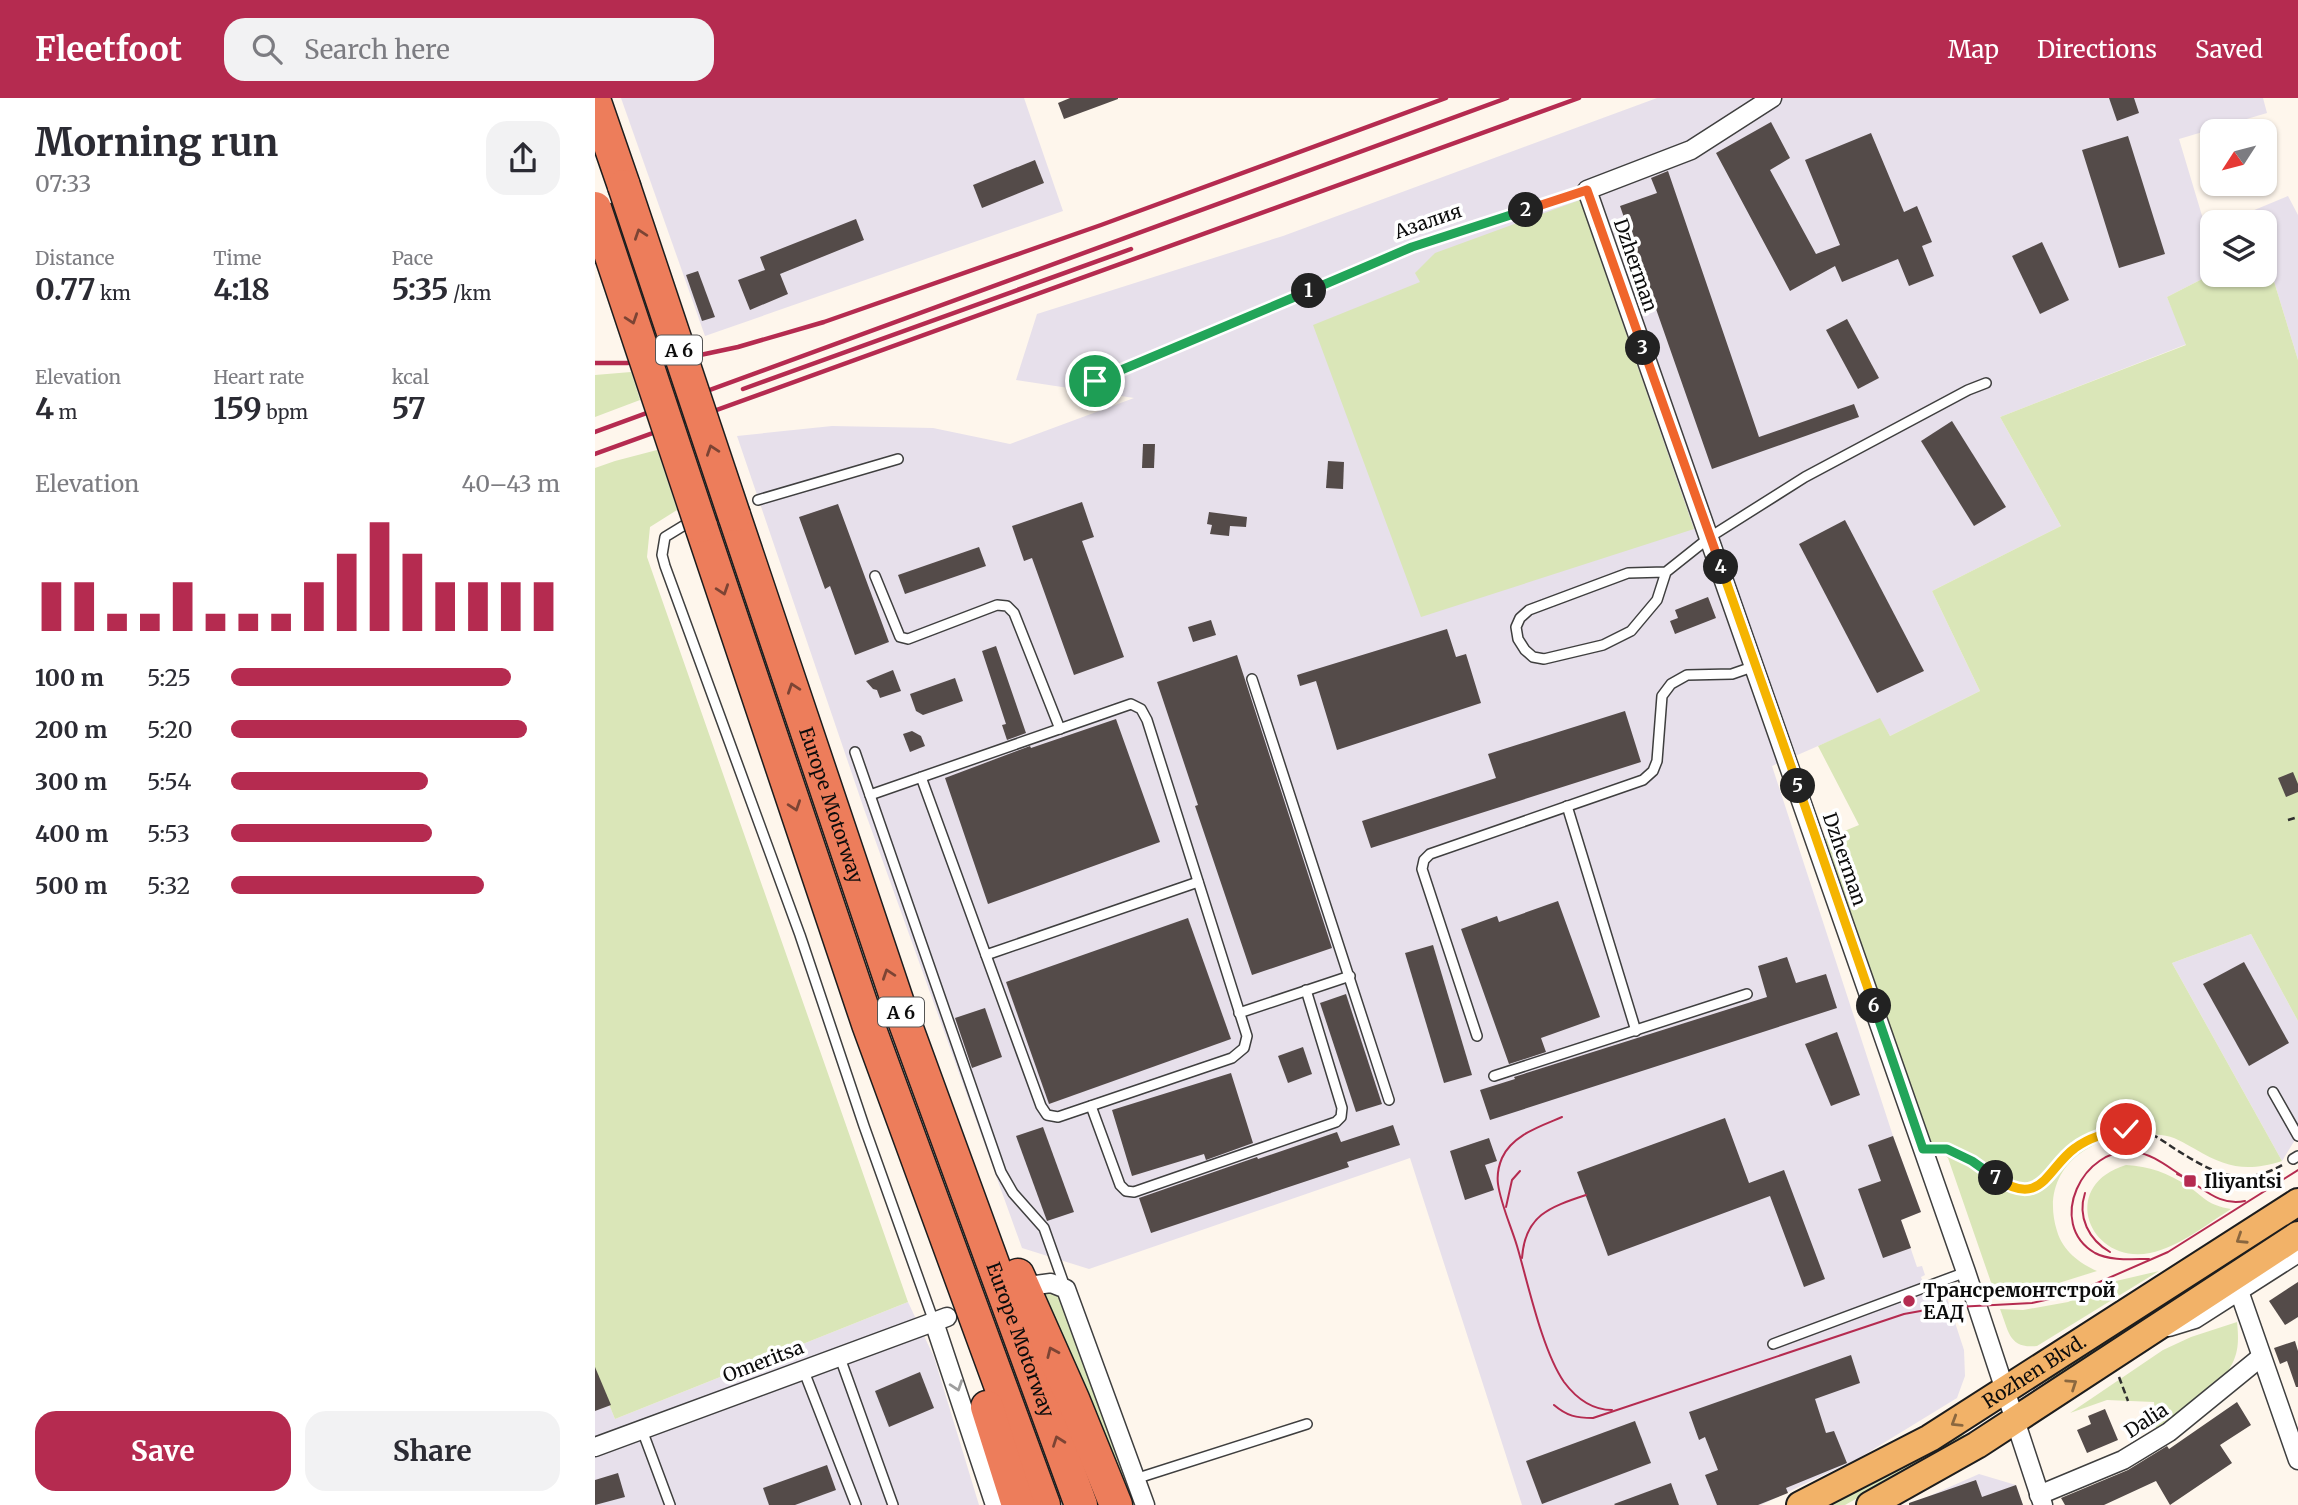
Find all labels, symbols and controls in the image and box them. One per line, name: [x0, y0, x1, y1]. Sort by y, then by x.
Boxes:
search box: [224, 18, 714, 81]
text: Fleetfoot: [35, 29, 182, 70]
icon: search: [248, 30, 286, 68]
text: Search here: [304, 33, 450, 66]
text: Map: [1948, 34, 1999, 65]
text: Directions: [2037, 34, 2157, 65]
text: Saved: [2195, 34, 2263, 65]
text: Morning run: [35, 119, 278, 166]
north arrow: [2200, 119, 2277, 196]
map controls: [2200, 119, 2277, 287]
button: share: [486, 121, 560, 195]
text: 07:33: [35, 169, 91, 198]
pin: 2: [1509, 192, 1543, 228]
text: 2: [1520, 197, 1531, 221]
street label: Азалия: [1390, 198, 1465, 244]
button: layers: [2200, 210, 2277, 287]
street label: Dzherman: [1609, 215, 1663, 315]
one-way arrow: [634, 229, 648, 241]
text: Distance: [35, 246, 114, 270]
text: Time: [213, 246, 262, 270]
text: Pace: [392, 246, 433, 270]
text: 0.77: [35, 270, 96, 308]
text: 4:18: [213, 270, 270, 308]
text: 5:35: [392, 270, 448, 308]
pin: 1: [1291, 274, 1327, 308]
text: 1: [1304, 278, 1313, 302]
text: km: [96, 281, 131, 305]
text: /km: [448, 281, 491, 305]
one-way arrow: [624, 313, 638, 325]
pin: 3: [1625, 330, 1661, 366]
text: 3: [1637, 335, 1648, 359]
road number: A 6: [656, 336, 702, 364]
pin: [1065, 351, 1125, 411]
icon: arrive: [1076, 362, 1114, 400]
text: Elevation: [35, 365, 121, 389]
text: Heart rate: [213, 365, 304, 389]
text: kcal: [392, 365, 429, 389]
text: 4: [35, 389, 54, 427]
text: 159: [213, 389, 262, 427]
text: 57: [392, 389, 426, 427]
text: m: [54, 400, 77, 424]
text: bpm: [262, 400, 308, 424]
one-way arrow: [706, 444, 721, 456]
text: Elevation: [35, 469, 139, 498]
text: 40–43 m: [461, 469, 560, 498]
pin: 4: [1703, 550, 1739, 584]
text: 4: [1714, 554, 1727, 578]
one-way arrow: [715, 584, 729, 596]
text: 100 m: [35, 663, 104, 692]
text: 5:25: [147, 663, 191, 692]
one-way arrow: [786, 683, 801, 695]
text: 200 m: [35, 715, 107, 744]
text: 5:20: [147, 715, 193, 744]
street label: Europe Motorway: [794, 724, 869, 886]
text: 300 m: [35, 767, 107, 796]
text: 5:54: [147, 767, 192, 796]
pin: 5: [1781, 768, 1815, 804]
text: 5: [1792, 773, 1803, 797]
one-way arrow: [787, 800, 801, 812]
street label: Dzherman: [1818, 809, 1872, 909]
text: 400 m: [35, 819, 109, 848]
text: 5:53: [147, 819, 190, 848]
text: 500 m: [35, 871, 107, 900]
text: 5:32: [147, 871, 190, 900]
one-way arrow: [882, 968, 897, 980]
pin: 6: [1857, 988, 1891, 1024]
text: 6: [1868, 993, 1879, 1017]
road number: A 6: [878, 998, 924, 1027]
pin: [2096, 1099, 2156, 1159]
icon: check: [2107, 1110, 2145, 1148]
pin: 7: [1979, 1160, 2013, 1196]
text: 7: [1990, 1165, 2001, 1189]
place label: Iliyantsi: [2204, 1169, 2283, 1193]
marker: Iliyantsi: [2182, 1173, 2198, 1189]
one-way arrow: [2235, 1231, 2248, 1244]
street label: Europe Motorway: [981, 1259, 1060, 1420]
place label: Трансремонтстрой ЕАД: [1923, 1278, 2116, 1324]
marker: Трансремонтстрой ЕАД: [1901, 1293, 1917, 1309]
street label: Rozhen Blvd.: [1978, 1329, 2091, 1413]
street label: Omeritsa: [719, 1335, 807, 1387]
one-way arrow: [1046, 1346, 1060, 1359]
one-way arrow: [949, 1379, 963, 1392]
one-way arrow: [2064, 1380, 2077, 1392]
street label: Dalia: [2120, 1397, 2172, 1443]
button: Save: [35, 1411, 291, 1491]
button: Share: [305, 1411, 560, 1491]
one-way arrow: [1950, 1414, 1963, 1427]
one-way arrow: [1052, 1435, 1066, 1447]

